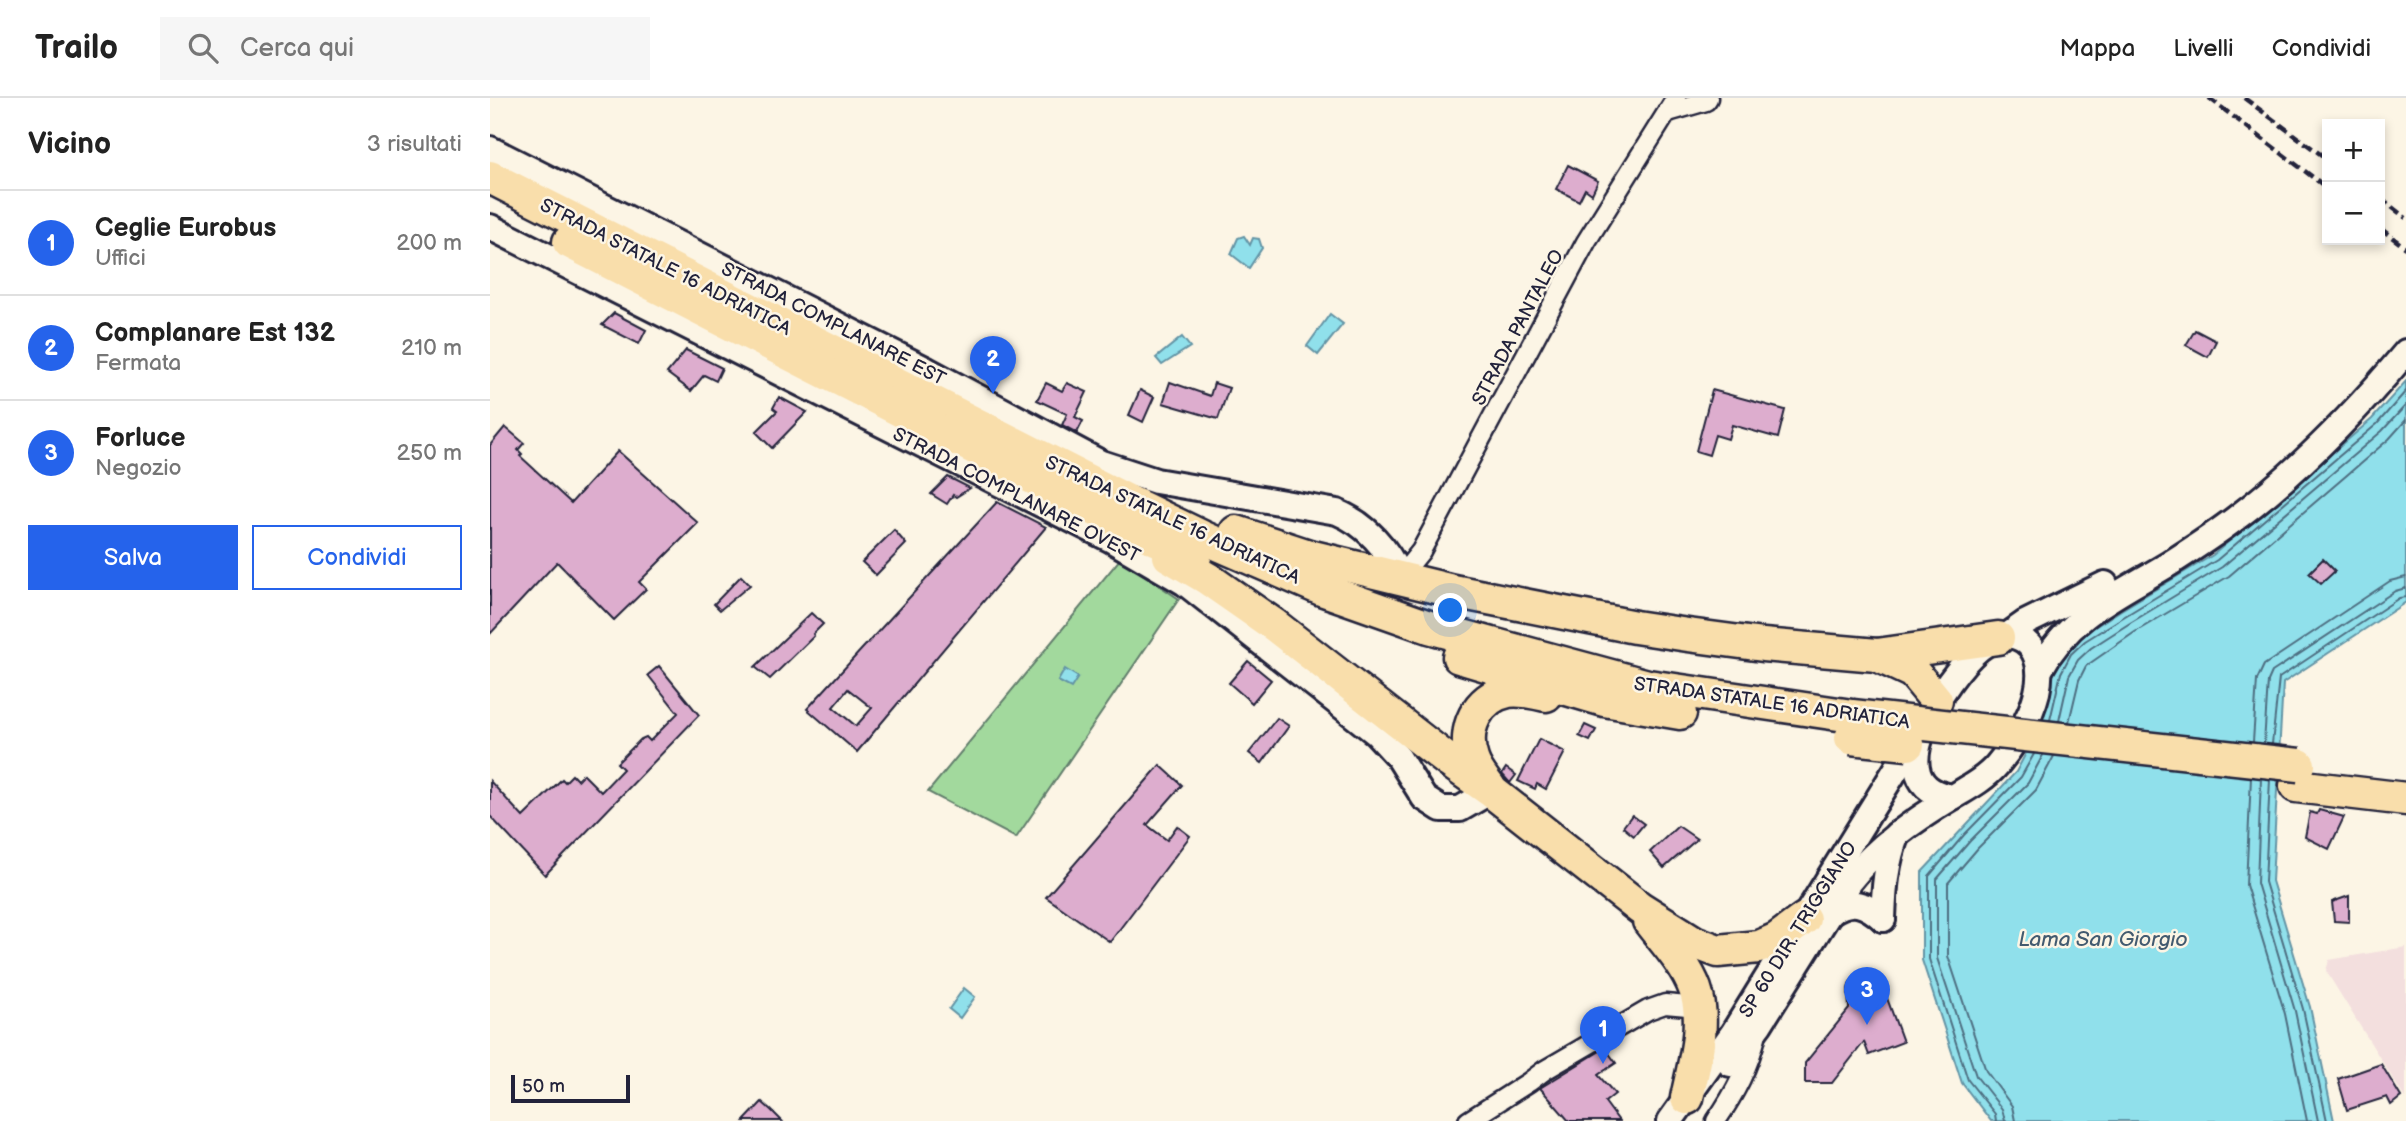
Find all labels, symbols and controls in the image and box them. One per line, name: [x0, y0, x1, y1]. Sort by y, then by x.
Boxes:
search box: [160, 17, 650, 80]
text: Trailo: [35, 28, 118, 68]
icon: search: [184, 29, 222, 67]
text: Cerca qui: [240, 33, 354, 64]
text: Mappa: [2060, 34, 2135, 63]
text: Livelli: [2173, 34, 2234, 63]
text: Condividi: [2272, 34, 2371, 63]
map controls: [2322, 119, 2385, 245]
button: +: [2322, 119, 2385, 182]
text: Vicino: [28, 126, 111, 162]
text: 3 risultati: [367, 130, 462, 158]
button: −: [2322, 182, 2385, 245]
street label: STRADA STATALE 16 ADRIATICA: [536, 194, 795, 341]
text: Ceglie Eurobus: [95, 213, 276, 244]
text: 1: [46, 229, 56, 257]
text: 200 m: [396, 229, 462, 257]
text: Uffici: [95, 244, 146, 272]
street label: STRADA PANTALEO: [1468, 246, 1569, 410]
street label: STRADA COMPLANARE EST: [717, 258, 950, 391]
text: Complanare Est 132: [95, 318, 335, 349]
text: 2: [44, 334, 58, 362]
text: 210 m: [401, 334, 462, 362]
pin: 2: [970, 336, 1016, 394]
text: Fermata: [95, 349, 181, 377]
text: Forluce: [95, 423, 185, 454]
street label: STRADA COMPLANARE OVEST: [889, 423, 1144, 568]
text: 3: [44, 439, 58, 467]
text: 250 m: [396, 439, 462, 467]
street label: STRADA STATALE 16 ADRIATICA: [1041, 451, 1304, 590]
text: Negozio: [95, 454, 182, 482]
button: Salva: [28, 525, 238, 590]
button: Condividi: [252, 525, 462, 590]
your location: [1433, 593, 1467, 627]
street label: STRADA STATALE 16 ADRIATICA: [1632, 673, 1912, 734]
street label: SP 60 DIR. TRIGGIANO: [1735, 837, 1862, 1022]
water label: Lama San Giorgio: [2018, 927, 2188, 952]
pin: 3: [1844, 967, 1890, 1025]
pin: 1: [1580, 1006, 1626, 1064]
scale bar: [511, 1072, 630, 1104]
text: 50 m: [522, 1075, 565, 1098]

